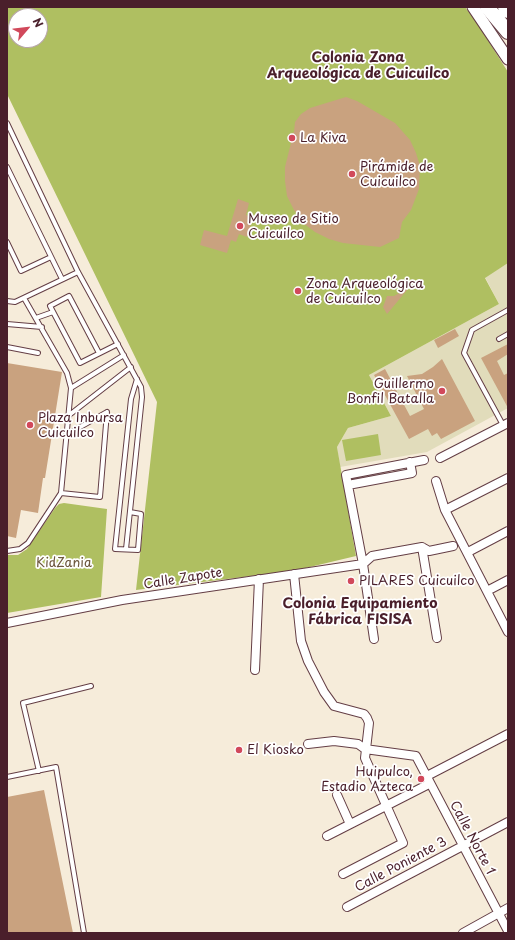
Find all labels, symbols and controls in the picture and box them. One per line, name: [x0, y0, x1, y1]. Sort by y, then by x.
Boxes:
north arrow: [8, 8, 48, 48]
text: N: [29, 15, 48, 30]
district label: Colonia Zona Arqueológica de Cuicuilco: [267, 50, 449, 82]
place label: La Kiva: [300, 130, 346, 146]
marker: La Kiva: [287, 133, 297, 143]
place label: Pirámide de Cuicuilco: [360, 159, 433, 190]
marker: Pirámide de Cuicuilco: [347, 169, 357, 179]
place label: Museo de Sitio Cuicuilco: [248, 211, 339, 242]
marker: Museo de Sitio Cuicuilco: [235, 221, 245, 231]
place label: Zona Arqueológica de Cuicuilco: [306, 276, 424, 307]
marker: Zona Arqueológica de Cuicuilco: [293, 286, 303, 296]
place label: Guillermo Bonfil Batalla: [346, 376, 434, 407]
marker: Guillermo Bonfil Batalla: [437, 386, 447, 396]
place label: Plaza Inbursa Cuicuilco: [38, 410, 123, 441]
marker: Plaza Inbursa Cuicuilco: [25, 420, 35, 430]
park label: KidZania: [36, 555, 92, 571]
street label: Calle Zapote: [142, 565, 224, 593]
place label: PILARES Cuicuilco: [359, 573, 474, 589]
marker: PILARES Cuicuilco: [346, 576, 356, 586]
district label: Colonia Equipamiento Fábrica FISISA: [283, 596, 437, 628]
place label: El Kiosko: [247, 742, 304, 758]
marker: El Kiosko: [234, 745, 244, 755]
place label: Huipulco, Estadio Azteca: [321, 764, 413, 795]
marker: Huipulco, Estadio Azteca: [416, 774, 426, 784]
street label: Calle Norte 1: [446, 798, 498, 878]
street label: Calle Poniente 3: [352, 834, 450, 896]

